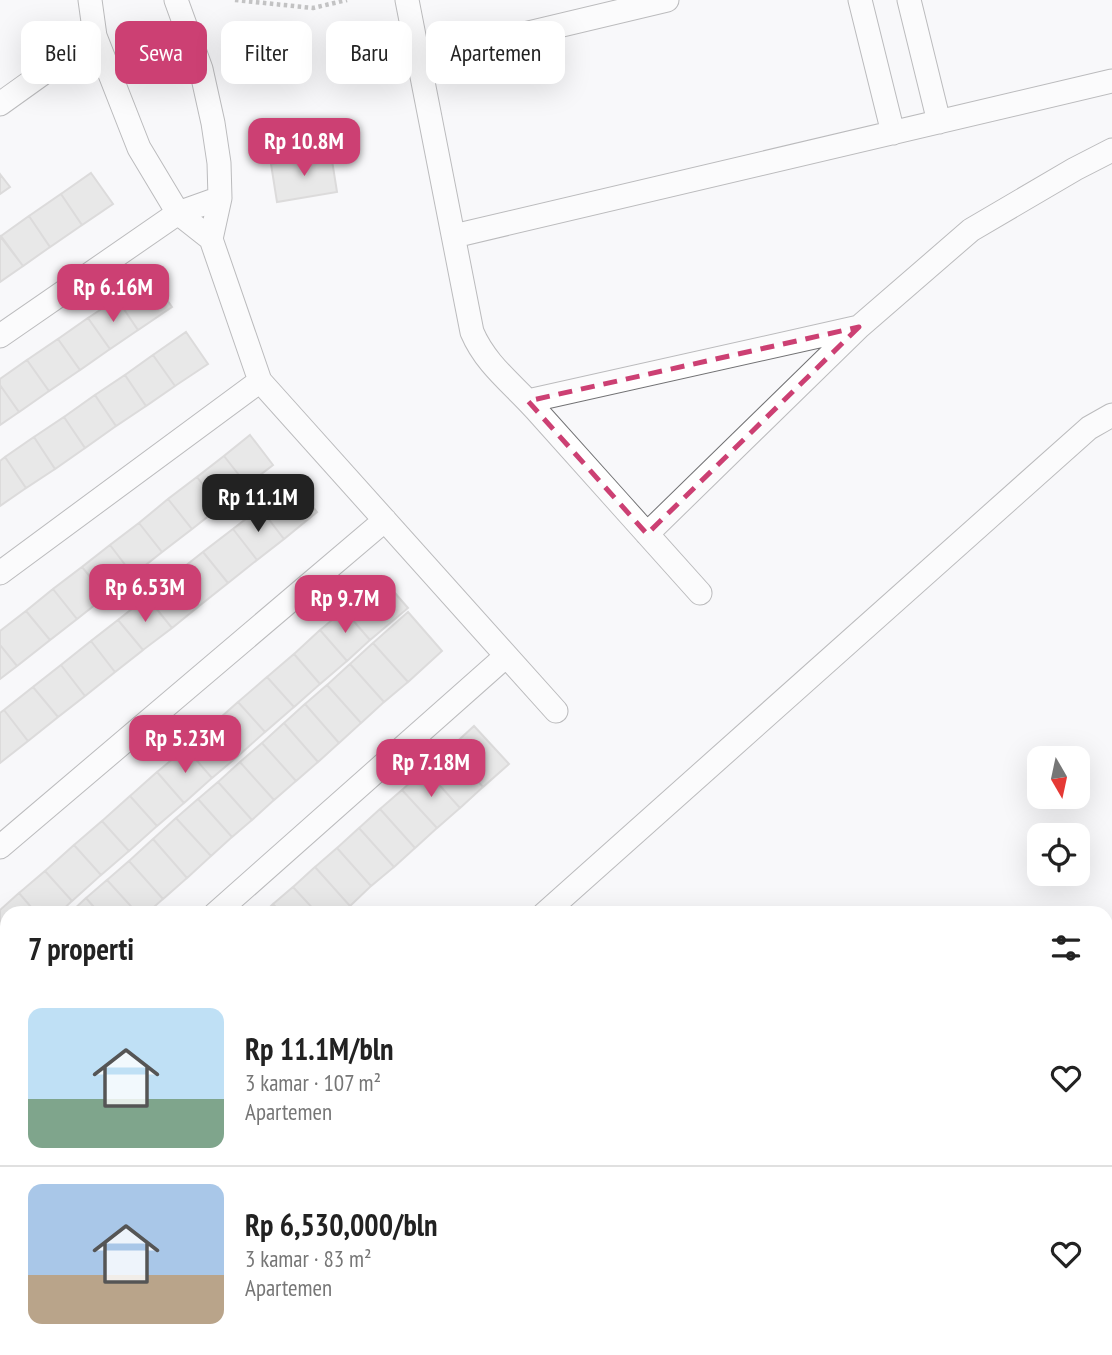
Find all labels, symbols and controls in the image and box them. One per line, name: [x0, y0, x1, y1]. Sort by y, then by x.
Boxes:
chip: Beli: [21, 21, 101, 84]
chip: Sewa: [115, 21, 207, 84]
chip: Filter: [221, 21, 312, 84]
chip: Baru: [326, 21, 412, 84]
chip: Apartemen: [426, 21, 565, 84]
pin: Rp 10.8M: [232, 118, 376, 178]
text: Rp 10.8M: [264, 126, 344, 155]
pin: Rp 6.16M: [41, 264, 185, 324]
text: Rp 6.16M: [73, 272, 153, 301]
pin: Rp 11.1M: [186, 475, 330, 534]
text: Rp 11.1M: [218, 482, 298, 511]
pin: Rp 6.53M: [73, 564, 217, 624]
text: Rp 6.53M: [105, 572, 185, 601]
pin: Rp 9.7M: [280, 576, 410, 635]
text: Rp 9.7M: [311, 583, 379, 612]
pin: Rp 5.23M: [113, 716, 257, 775]
text: Rp 5.23M: [145, 723, 225, 752]
pin: Rp 7.18M: [359, 740, 503, 799]
north arrow: [1027, 746, 1090, 808]
map controls: [1027, 746, 1090, 886]
text: Rp 7.18M: [392, 747, 470, 776]
button: locate: [1027, 823, 1090, 886]
text: 7 properti: [28, 929, 134, 968]
icon: filters: [1047, 929, 1085, 967]
text: Rp 11.1M/bln: [245, 1029, 393, 1068]
icon: home: [84, 1036, 168, 1120]
icon: heart: [1047, 1059, 1085, 1097]
text: 3 kamar · 107 m²: [245, 1068, 381, 1097]
text: Apartemen: [245, 1097, 332, 1126]
text: Rp 6,530,000/bln: [245, 1205, 438, 1244]
icon: home: [84, 1212, 168, 1296]
icon: heart: [1047, 1235, 1085, 1273]
text: 3 kamar · 83 m²: [245, 1244, 372, 1273]
text: Apartemen: [245, 1273, 332, 1302]

